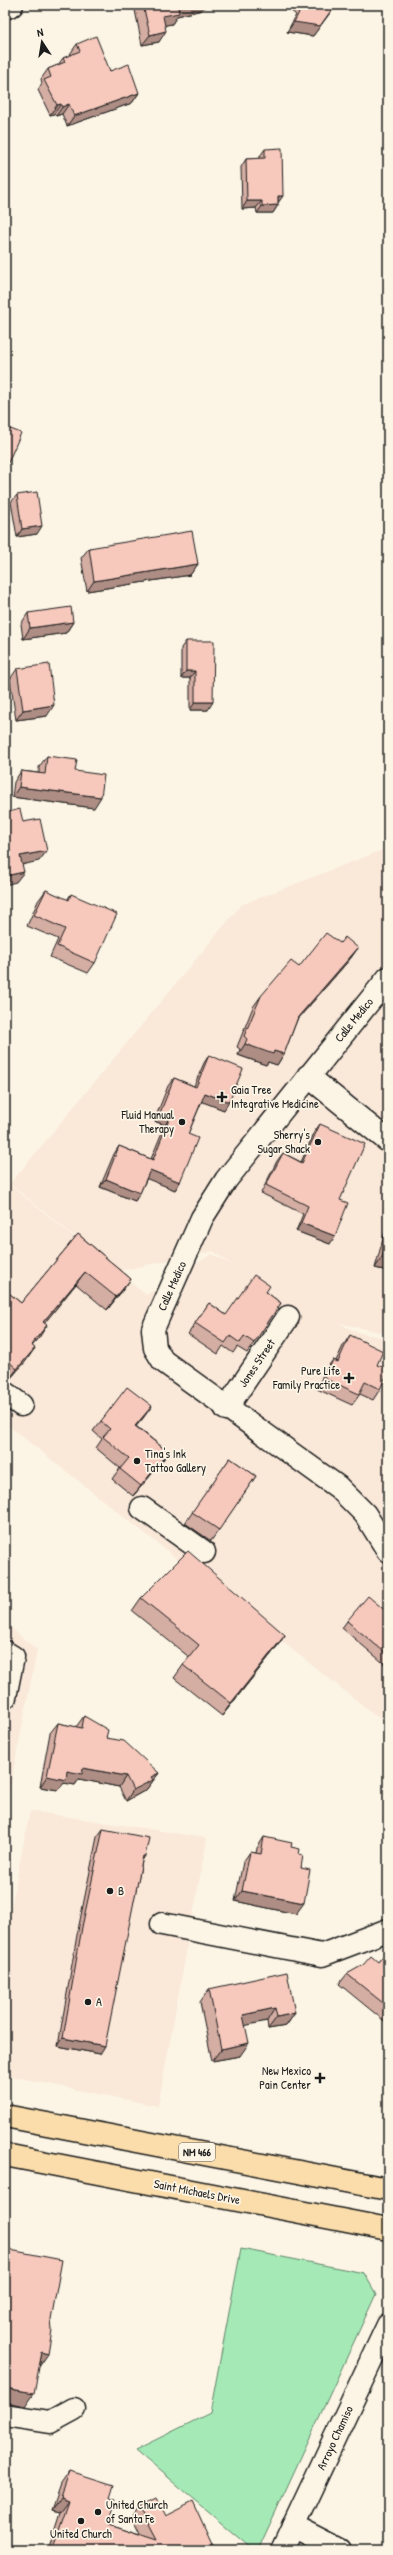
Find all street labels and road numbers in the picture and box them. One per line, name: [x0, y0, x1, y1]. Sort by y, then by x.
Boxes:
street label: Calle Medico: [330, 994, 377, 1046]
street label: Calle Medico: [153, 1258, 190, 1313]
street label: Jones Street: [234, 1335, 279, 1390]
road number: NM 466: [179, 2143, 215, 2161]
street label: Saint Michaels Drive: [153, 2175, 242, 2208]
street label: Arroyo Chamiso: [312, 2403, 357, 2473]

